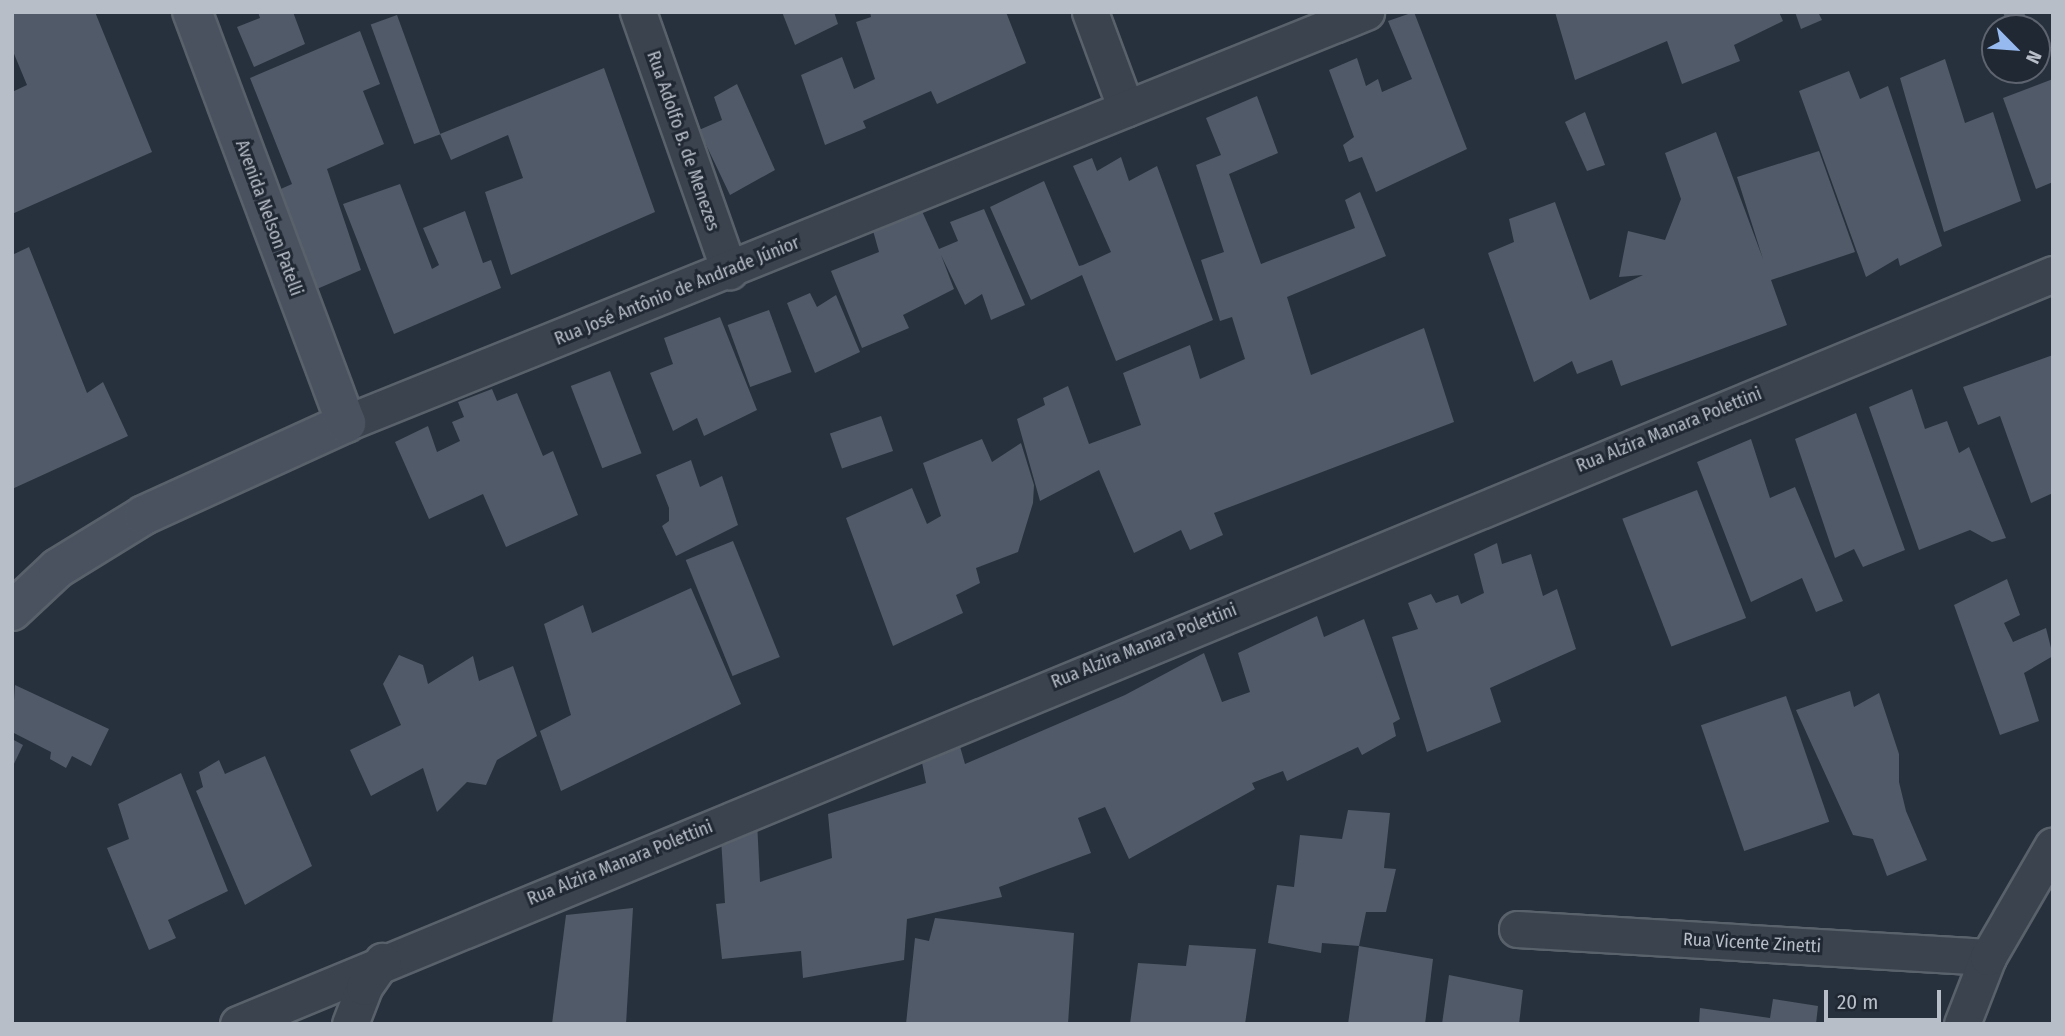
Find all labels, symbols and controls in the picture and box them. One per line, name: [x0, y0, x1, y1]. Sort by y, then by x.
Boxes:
north arrow: [1981, 14, 2051, 84]
text: N: [2021, 47, 2047, 67]
street label: Rua Adolfo B. de Menezes: [642, 48, 724, 234]
street label: Avenida Nelson Patelli: [231, 137, 307, 299]
street label: Rua José Antônio de Andrade Júnior: [551, 232, 803, 350]
street label: Rua Alzira Manara Polettini: [1573, 383, 1765, 477]
street label: Rua Alzira Manara Polettini: [1048, 599, 1240, 693]
street label: Rua Alzira Manara Polettini: [524, 816, 716, 910]
street label: Rua Vicente Zinetti: [1682, 929, 1822, 957]
scale bar: [1827, 976, 1944, 1020]
text: 20 m: [1837, 989, 1878, 1015]

